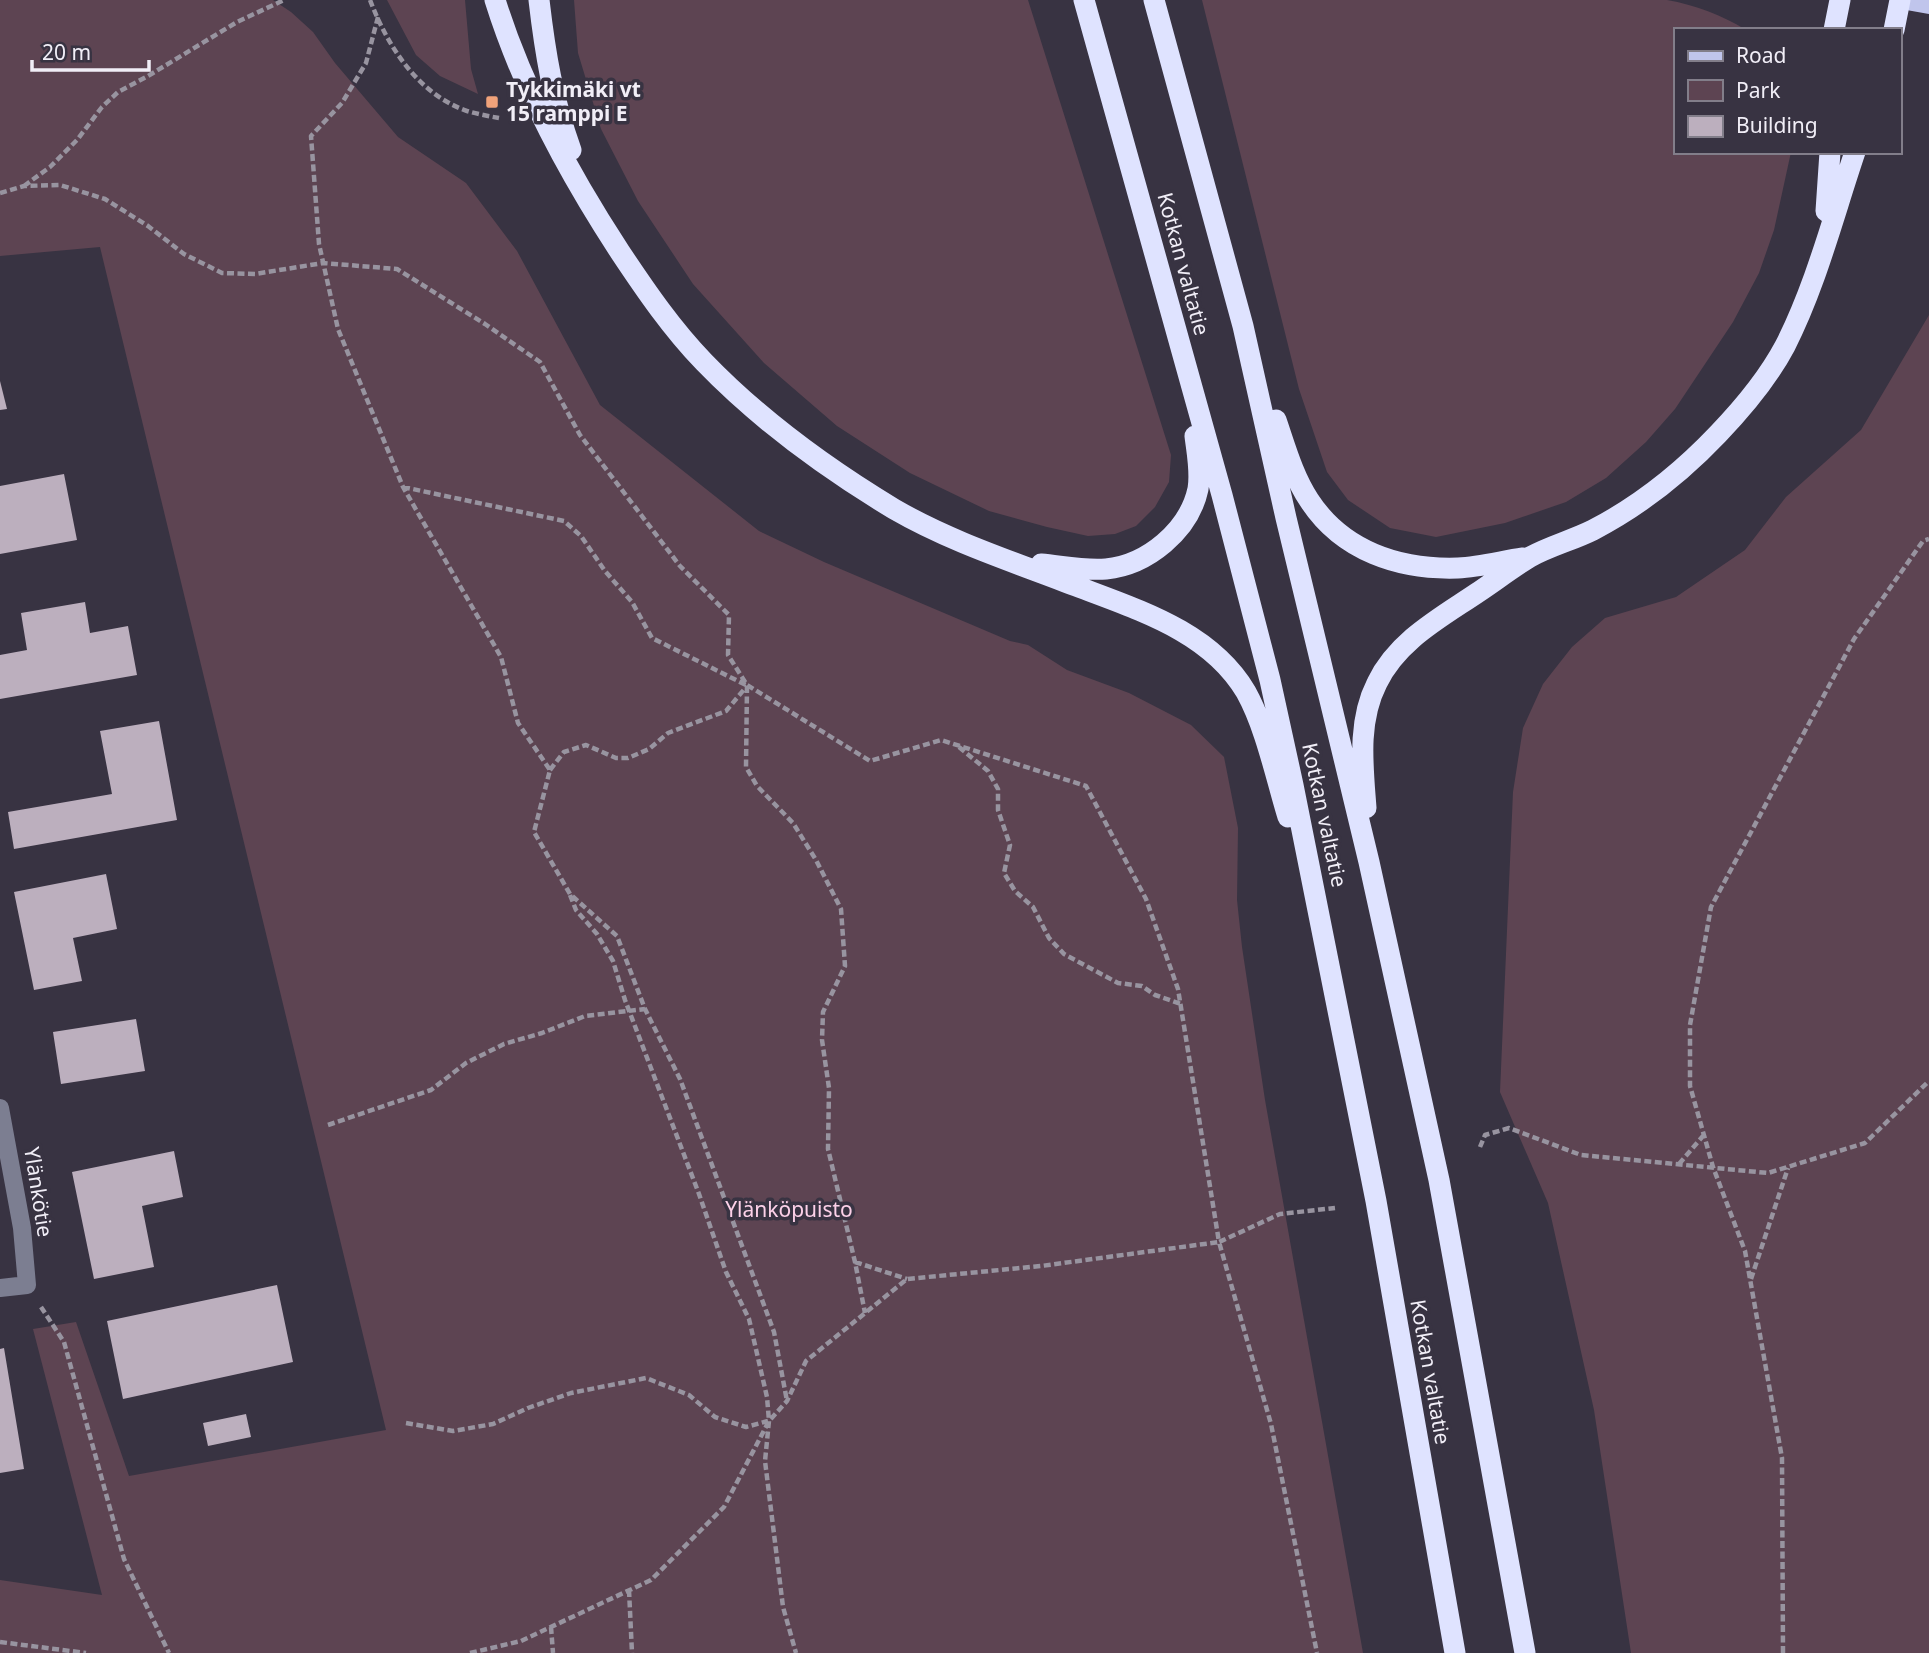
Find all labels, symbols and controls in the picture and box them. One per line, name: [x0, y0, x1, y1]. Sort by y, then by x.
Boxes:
scale bar: [32, 28, 149, 72]
legend: [1674, 28, 1901, 154]
text: 20 m: [42, 38, 91, 66]
text: Road: [1736, 41, 1786, 69]
place label: Tykkimäki vt 15 ramppi E: [506, 75, 641, 127]
text: Park: [1736, 76, 1781, 104]
marker: Tykkimäki vt 15 ramppi E: [484, 94, 500, 110]
text: Building: [1736, 111, 1818, 139]
street label: Kotkan valtatie: [1151, 189, 1216, 338]
street label: Kotkan valtatie: [1296, 740, 1354, 889]
street label: Ylänkötie: [18, 1145, 60, 1239]
park label: Ylänköpuisto: [725, 1195, 853, 1223]
street label: Kotkan valtatie: [1404, 1297, 1458, 1447]

